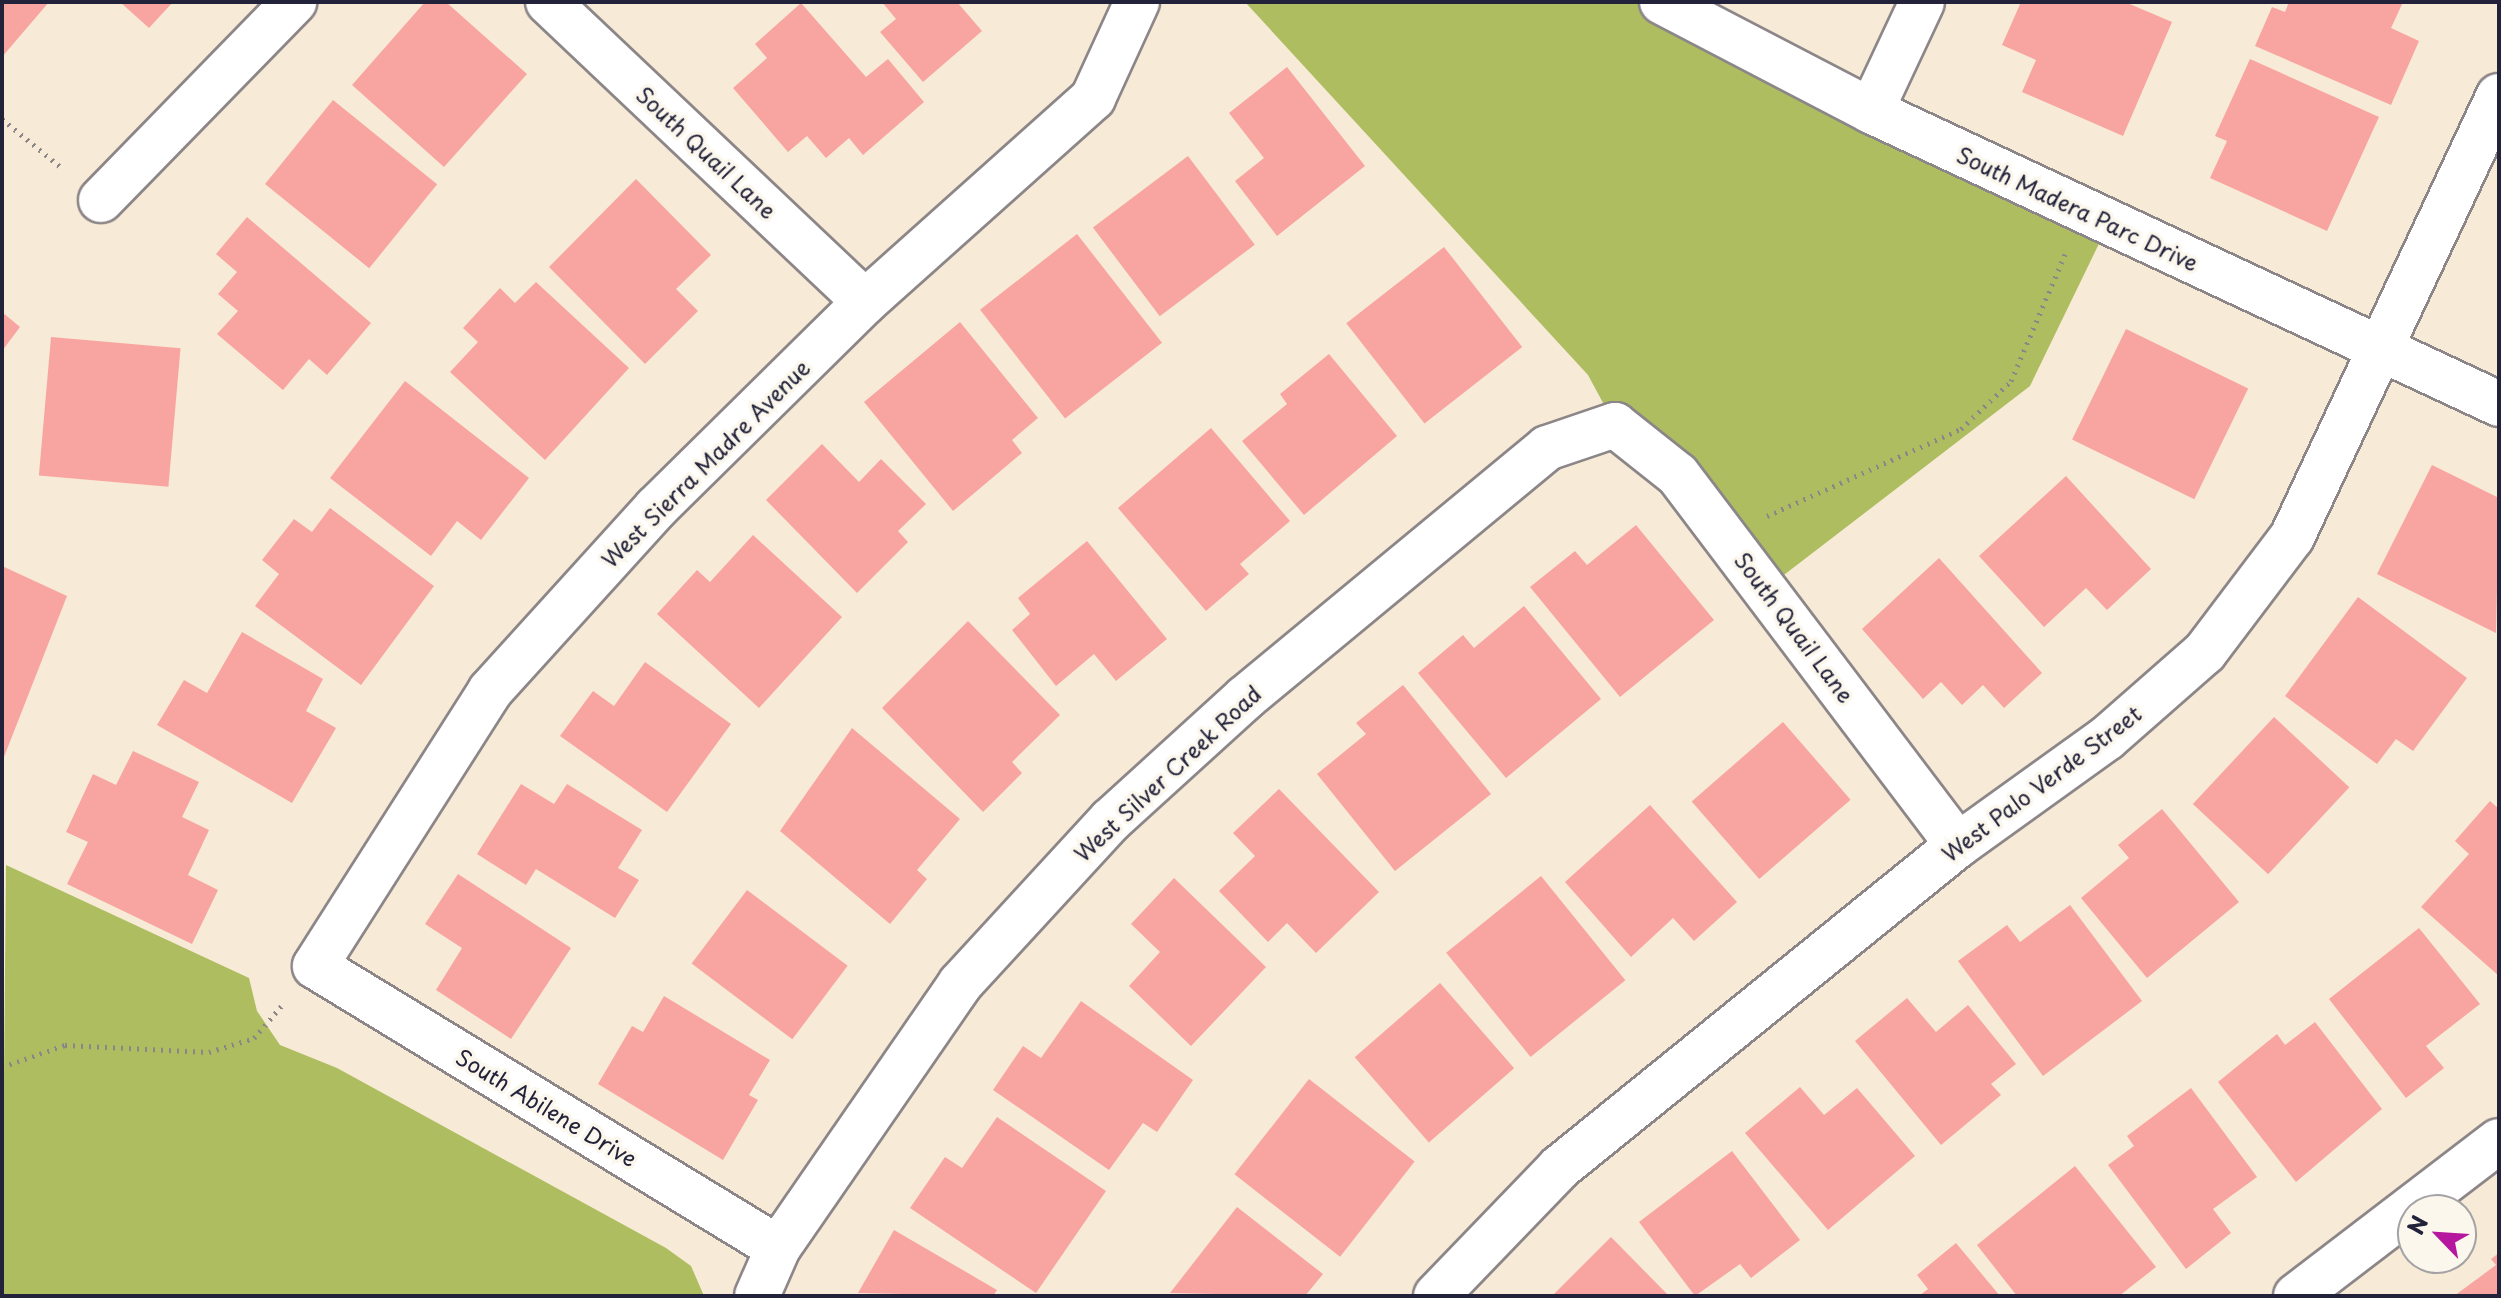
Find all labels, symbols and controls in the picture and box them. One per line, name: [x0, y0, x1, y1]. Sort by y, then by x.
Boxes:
street label: South Quail Lane: [631, 80, 783, 224]
street label: South Madera Parc Drive: [1951, 139, 2205, 277]
street label: West Sierra Madre Avenue: [596, 354, 814, 572]
street label: South Quail Lane: [1729, 546, 1861, 708]
street label: West Silver Creek Road: [1067, 678, 1267, 868]
street label: West Palo Verde Street: [1936, 700, 2146, 866]
street label: South Abilene Drive: [451, 1042, 643, 1172]
north arrow: [2397, 1194, 2477, 1274]
text: N: [2398, 1210, 2435, 1239]

